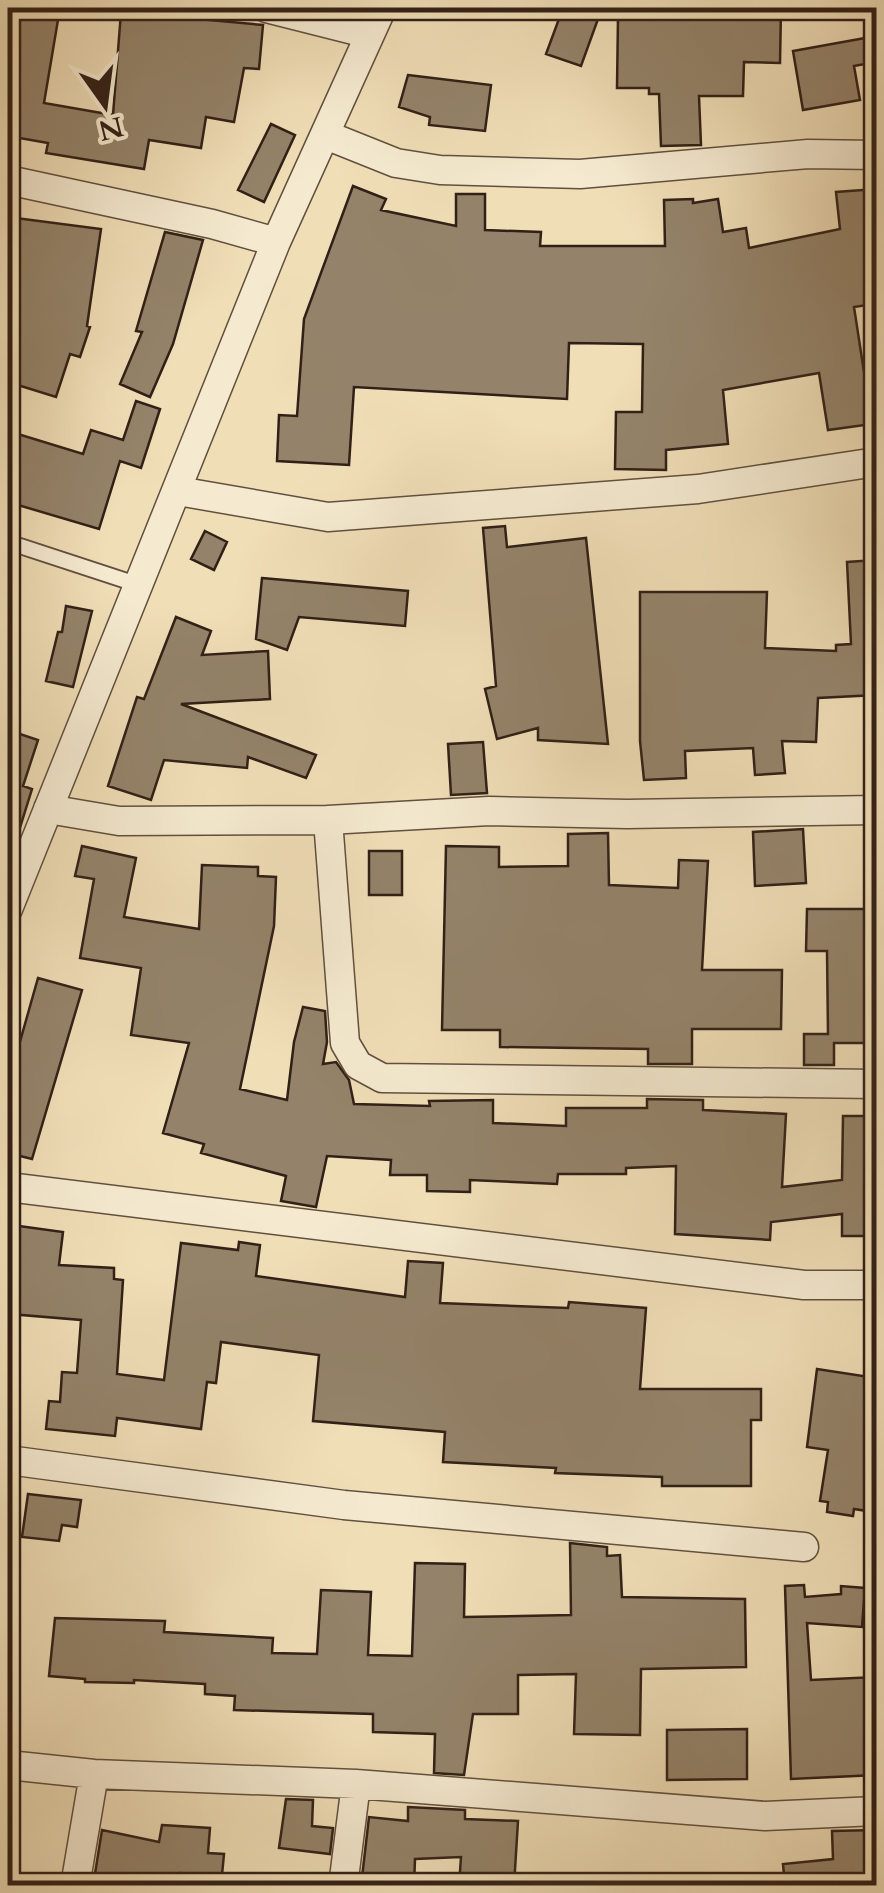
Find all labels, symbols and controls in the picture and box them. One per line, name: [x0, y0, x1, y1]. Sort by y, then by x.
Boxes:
north arrow: [55, 55, 155, 155]
text: N: [94, 107, 127, 150]

